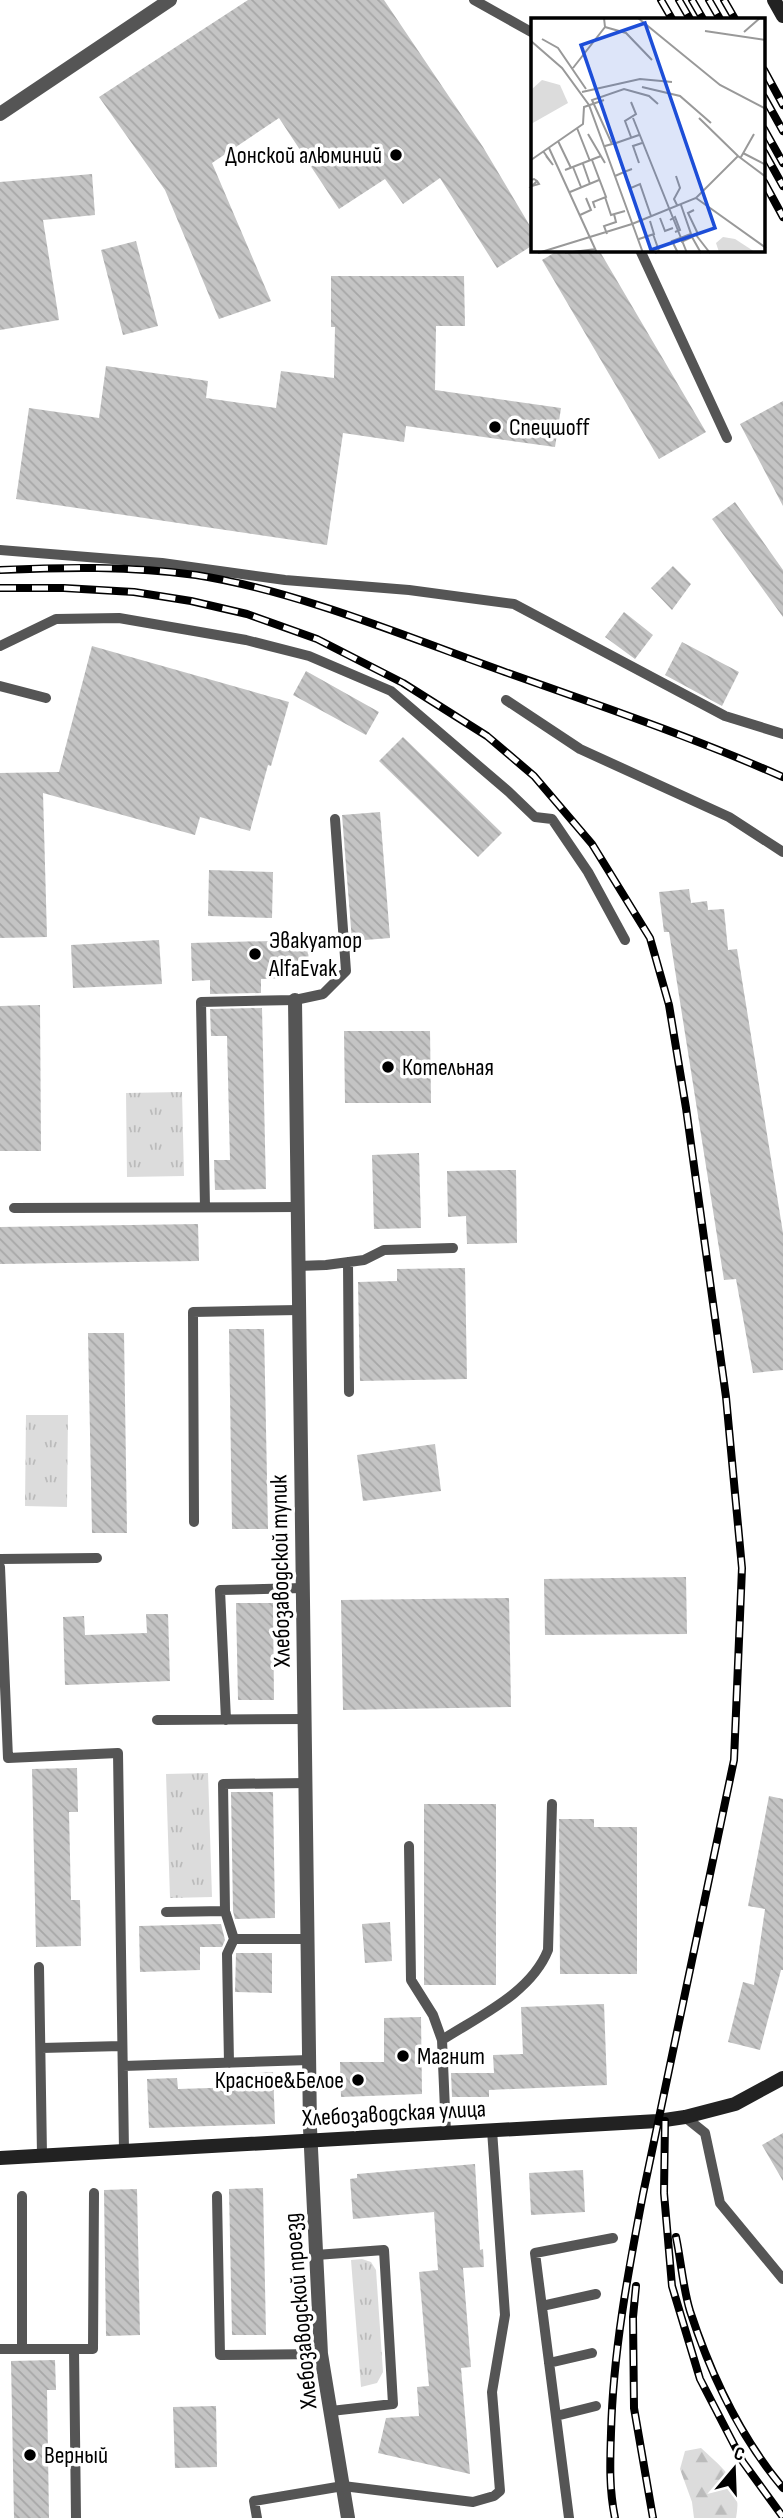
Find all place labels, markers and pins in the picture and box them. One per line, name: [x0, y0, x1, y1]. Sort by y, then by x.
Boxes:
place label: Донской алюминий: [225, 141, 382, 170]
marker: Донской алюминий: [388, 147, 404, 163]
place label: Спецшoff: [509, 413, 590, 442]
marker: Спецшoff: [487, 419, 503, 435]
place label: Эвакуатор AlfaEvak: [268, 926, 362, 983]
marker: Эвакуатор AlfaEvak: [247, 946, 263, 962]
place label: Котельная: [402, 1053, 494, 1082]
marker: Котельная: [380, 1059, 396, 1075]
place label: Магнит: [417, 2042, 485, 2071]
marker: Магнит: [395, 2048, 411, 2064]
place label: Красное&Белое: [215, 2066, 344, 2095]
marker: Красное&Белое: [350, 2072, 366, 2088]
place label: Верный: [44, 2441, 108, 2470]
marker: Верный: [22, 2447, 38, 2463]

